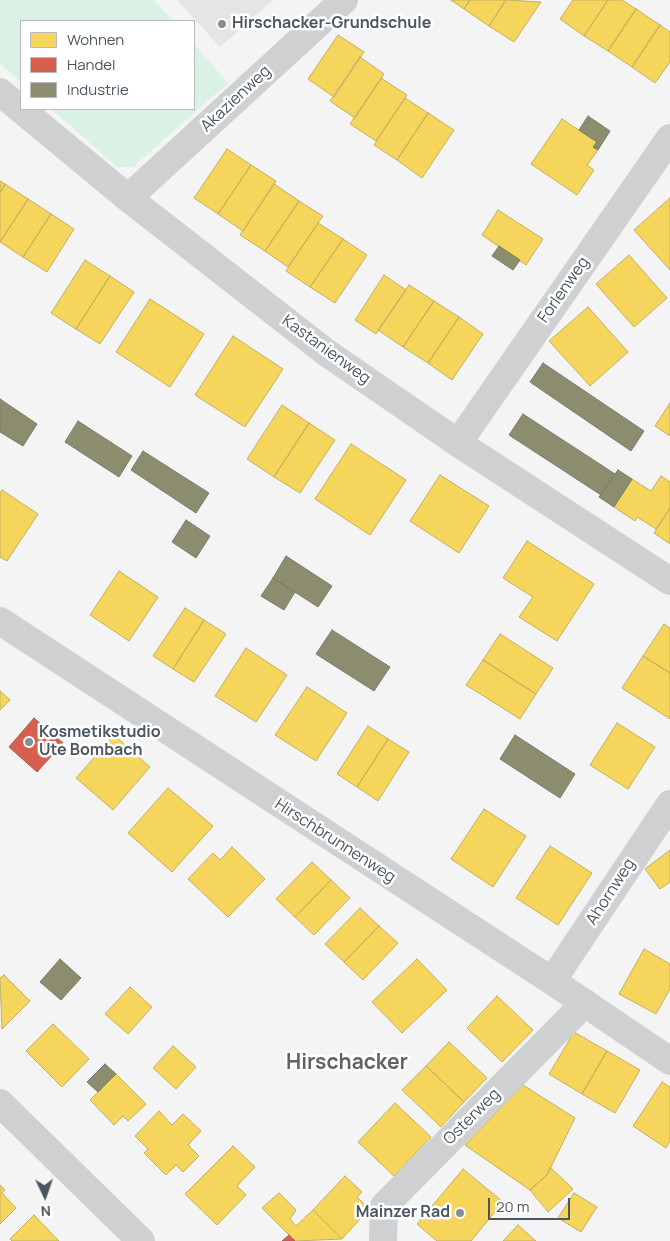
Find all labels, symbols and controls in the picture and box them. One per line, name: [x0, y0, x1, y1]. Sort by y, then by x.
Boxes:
place label: Hirschacker-Grundschule: [232, 14, 431, 34]
marker: Hirschacker-Grundschule: [216, 18, 228, 30]
legend: [20, 20, 195, 110]
text: Wohnen: [67, 29, 124, 50]
text: Handel: [67, 54, 116, 75]
street label: Akazienweg: [197, 62, 275, 136]
text: Industrie: [67, 79, 129, 100]
street label: Forlenweg: [534, 253, 594, 327]
street label: Kastanienweg: [278, 311, 374, 389]
place label: Kosmetikstudio Ute Bombach: [39, 723, 161, 761]
marker: Kosmetikstudio Ute Bombach: [23, 736, 35, 748]
street label: Hirschbrunnenweg: [271, 795, 399, 887]
street label: Ahornweg: [582, 855, 640, 929]
district label: Hirschacker: [286, 1050, 408, 1076]
street label: Osterweg: [440, 1085, 504, 1149]
north arrow: [20, 1171, 70, 1221]
scale bar: [490, 1188, 572, 1220]
text: 20 m: [496, 1196, 529, 1217]
text: N: [40, 1202, 51, 1221]
place label: Mainzer Rad: [356, 1203, 450, 1223]
marker: Mainzer Rad: [454, 1207, 466, 1219]

